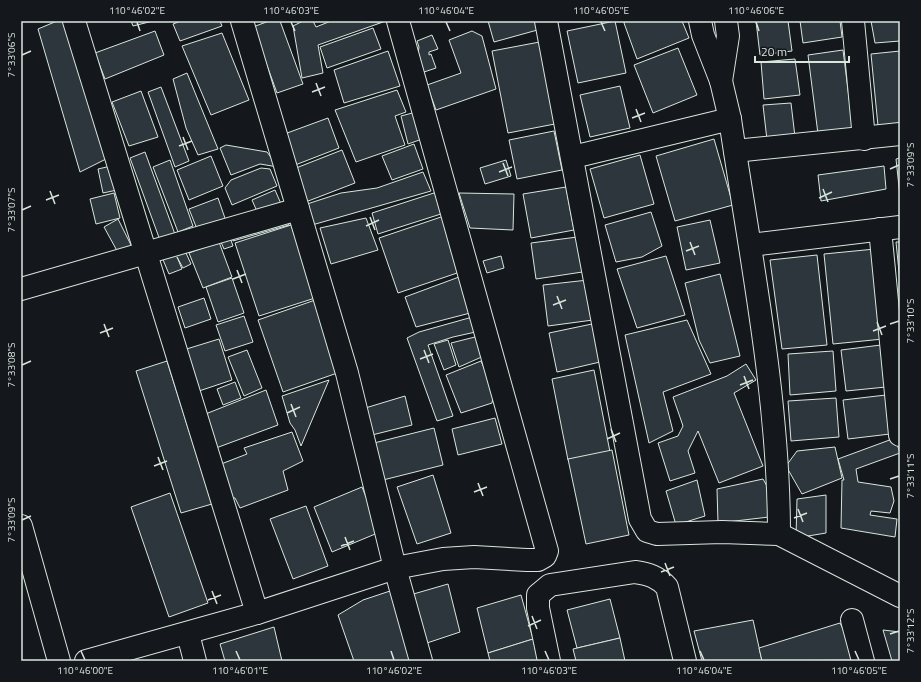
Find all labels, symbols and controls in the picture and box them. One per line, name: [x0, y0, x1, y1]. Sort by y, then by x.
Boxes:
text: 110°46'02"E: [109, 3, 166, 18]
text: 110°46'03"E: [263, 3, 320, 18]
text: 110°46'04"E: [418, 3, 475, 18]
text: 110°46'05"E: [573, 3, 630, 18]
text: 110°46'06"E: [728, 3, 785, 18]
text: 7°33'06"S: [4, 33, 19, 77]
scale bar: [755, 38, 849, 64]
text: 20 m: [761, 42, 787, 61]
text: 7°33'09"S: [903, 143, 918, 187]
text: 7°33'07"S: [4, 188, 19, 232]
text: 7°33'10"S: [903, 299, 918, 343]
text: 7°33'08"S: [4, 343, 19, 387]
text: 7°33'11"S: [903, 454, 918, 498]
text: 7°33'09"S: [4, 498, 19, 542]
text: 7°33'12"S: [903, 609, 918, 653]
text: 110°46'00"E: [57, 663, 114, 678]
text: 110°46'01"E: [212, 663, 269, 678]
text: 110°46'02"E: [366, 663, 423, 678]
text: 110°46'03"E: [521, 663, 578, 678]
text: 110°46'04"E: [676, 663, 733, 678]
text: 110°46'05"E: [831, 663, 888, 678]

